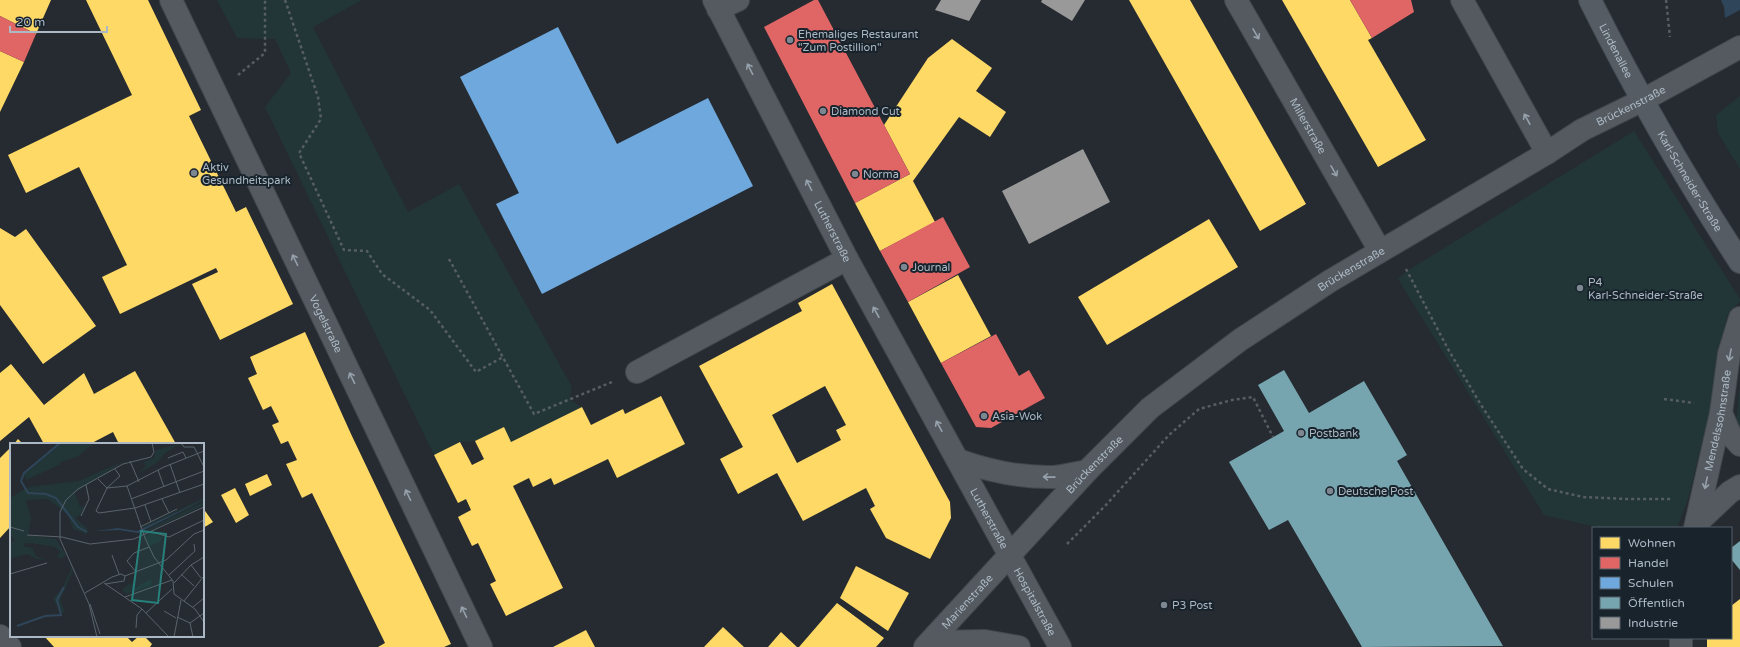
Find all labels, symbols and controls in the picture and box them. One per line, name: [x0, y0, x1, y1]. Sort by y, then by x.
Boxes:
scale bar: [10, 8, 107, 34]
text: 20 m: [16, 15, 45, 29]
street label: Lindenallee: [1596, 21, 1635, 80]
place label: Ehemaliges Restaurant "Zum Postillion": [798, 28, 919, 54]
one-way arrow: [1252, 28, 1260, 40]
marker: Ehemaliges Restaurant "Zum Postillion": [785, 35, 795, 45]
one-way arrow: [745, 64, 753, 76]
street label: Brückenstraße: [1594, 83, 1668, 129]
street label: Millerstraße: [1287, 96, 1329, 156]
place label: Diamond Cut: [831, 105, 900, 118]
marker: Diamond Cut: [818, 106, 828, 116]
one-way arrow: [1523, 113, 1531, 125]
street label: Karl-Schneider-Straße: [1654, 129, 1725, 234]
place label: Aktiv Gesundheitspark: [202, 161, 291, 187]
one-way arrow: [1331, 165, 1339, 177]
marker: Aktiv Gesundheitspark: [189, 168, 199, 178]
place label: Norma: [863, 168, 899, 181]
marker: Norma: [850, 169, 860, 179]
one-way arrow: [805, 179, 812, 191]
street label: Lutherstraße: [811, 199, 853, 264]
street label: Brückenstraße: [1315, 244, 1387, 294]
one-way arrow: [291, 255, 298, 267]
place label: Journal: [912, 261, 950, 274]
marker: Journal: [899, 262, 909, 272]
place label: P4 Karl-Schneider-Straße: [1588, 276, 1703, 302]
marker: P4 Karl-Schneider-Straße: [1575, 283, 1585, 293]
street label: Vogelstraße: [306, 293, 345, 355]
one-way arrow: [872, 306, 880, 318]
one-way arrow: [1725, 348, 1733, 361]
street label: Mendelssohnstraße: [1702, 369, 1734, 472]
one-way arrow: [348, 372, 355, 384]
place label: Asia-Wok: [992, 410, 1042, 423]
marker: Asia-Wok: [979, 411, 989, 421]
one-way arrow: [935, 420, 942, 432]
place label: Postbank: [1309, 427, 1358, 440]
marker: Postbank: [1296, 428, 1306, 438]
street label: Brückenstraße: [1063, 433, 1126, 496]
inset map: [10, 443, 204, 637]
one-way arrow: [1043, 473, 1056, 481]
one-way arrow: [1702, 476, 1710, 489]
place label: Deutsche Post: [1338, 485, 1413, 498]
street label: Lutherstraße: [967, 486, 1011, 551]
marker: Deutsche Post: [1325, 486, 1335, 496]
one-way arrow: [404, 489, 411, 501]
legend: [1592, 527, 1732, 639]
text: Wohnen: [1628, 536, 1676, 550]
text: Handel: [1628, 556, 1668, 570]
street label: Hospitalstraße: [1011, 566, 1059, 638]
street label: Marienstraße: [939, 572, 996, 632]
text: Schulen: [1628, 576, 1673, 590]
text: Öffentlich: [1628, 596, 1685, 610]
place label: P3 Post: [1172, 599, 1213, 612]
marker: P3 Post: [1159, 600, 1169, 610]
one-way arrow: [460, 606, 467, 618]
text: Industrie: [1628, 616, 1678, 630]

